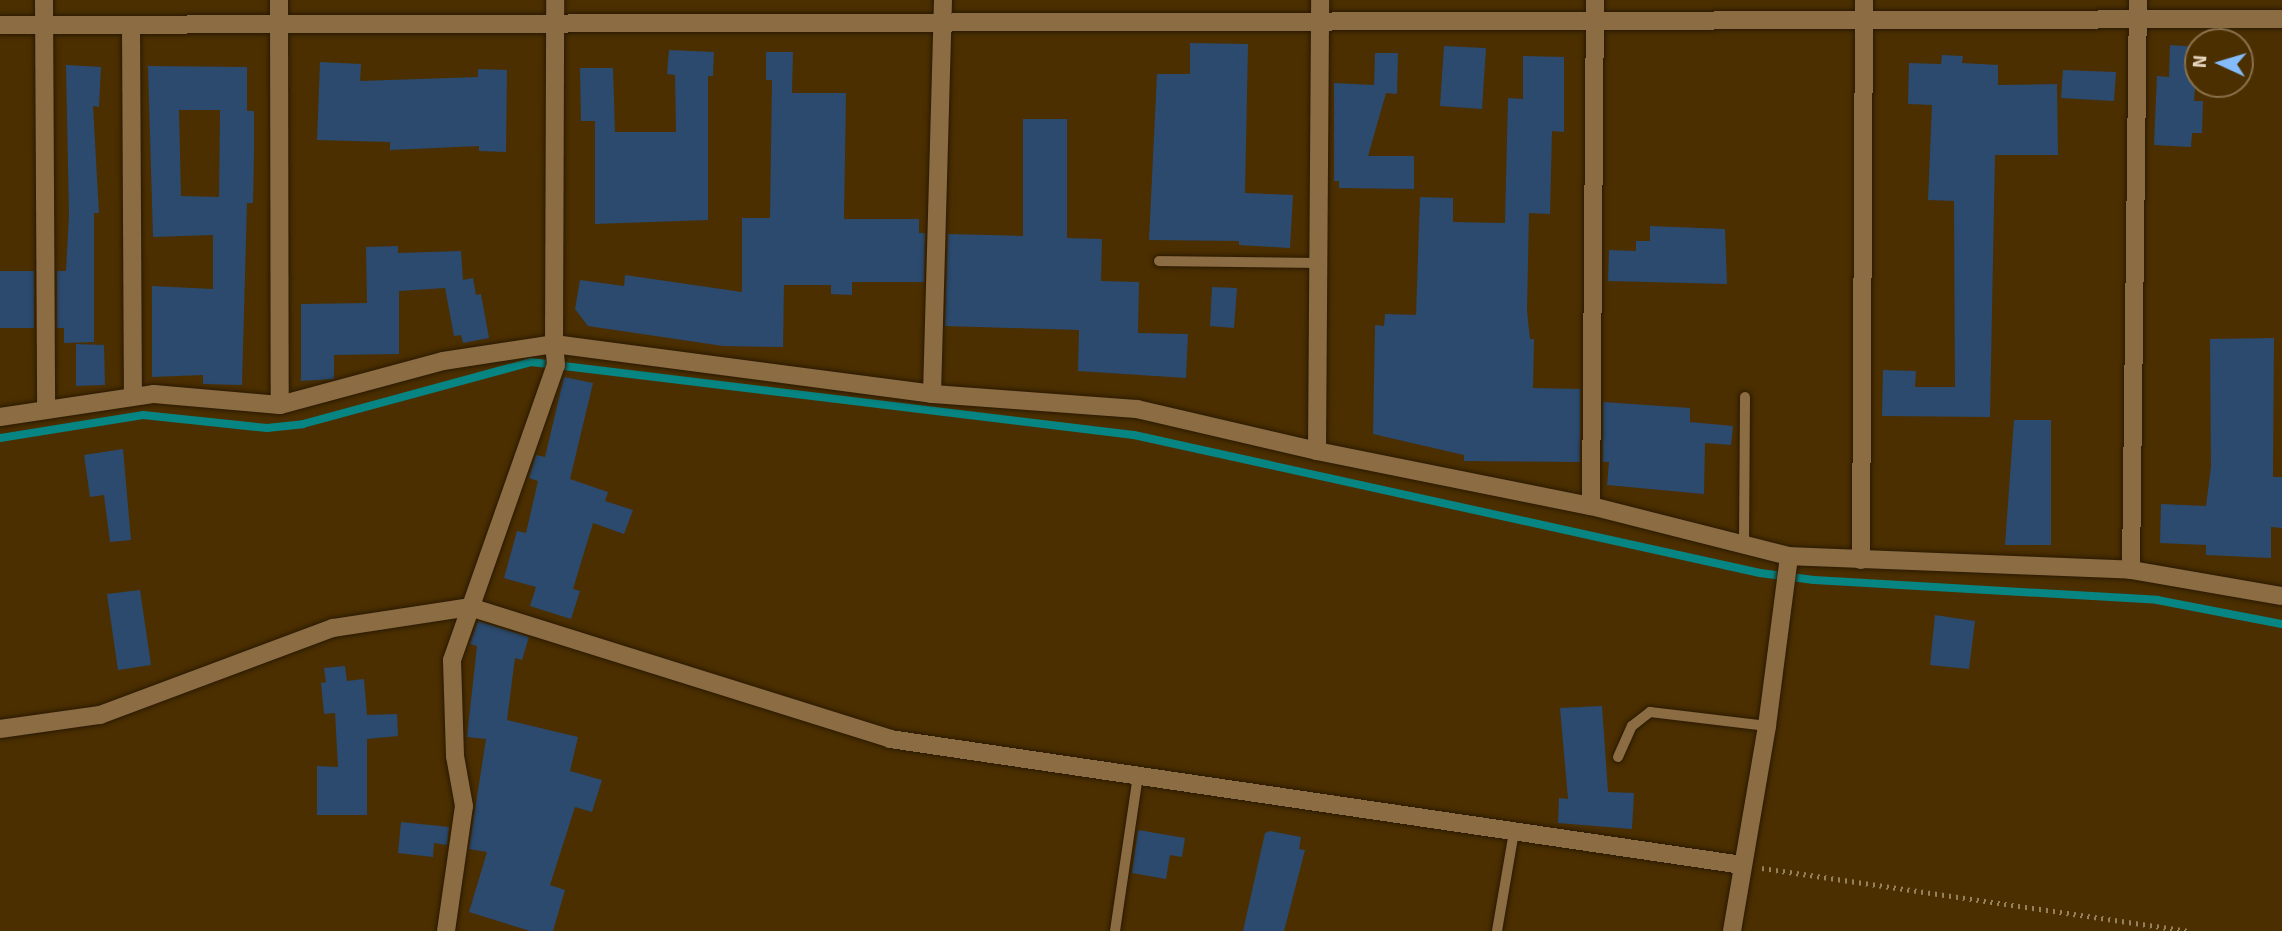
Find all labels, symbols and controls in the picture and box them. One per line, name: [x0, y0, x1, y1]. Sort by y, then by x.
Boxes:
north arrow: [2184, 28, 2254, 98]
text: N: [2188, 54, 2212, 69]

